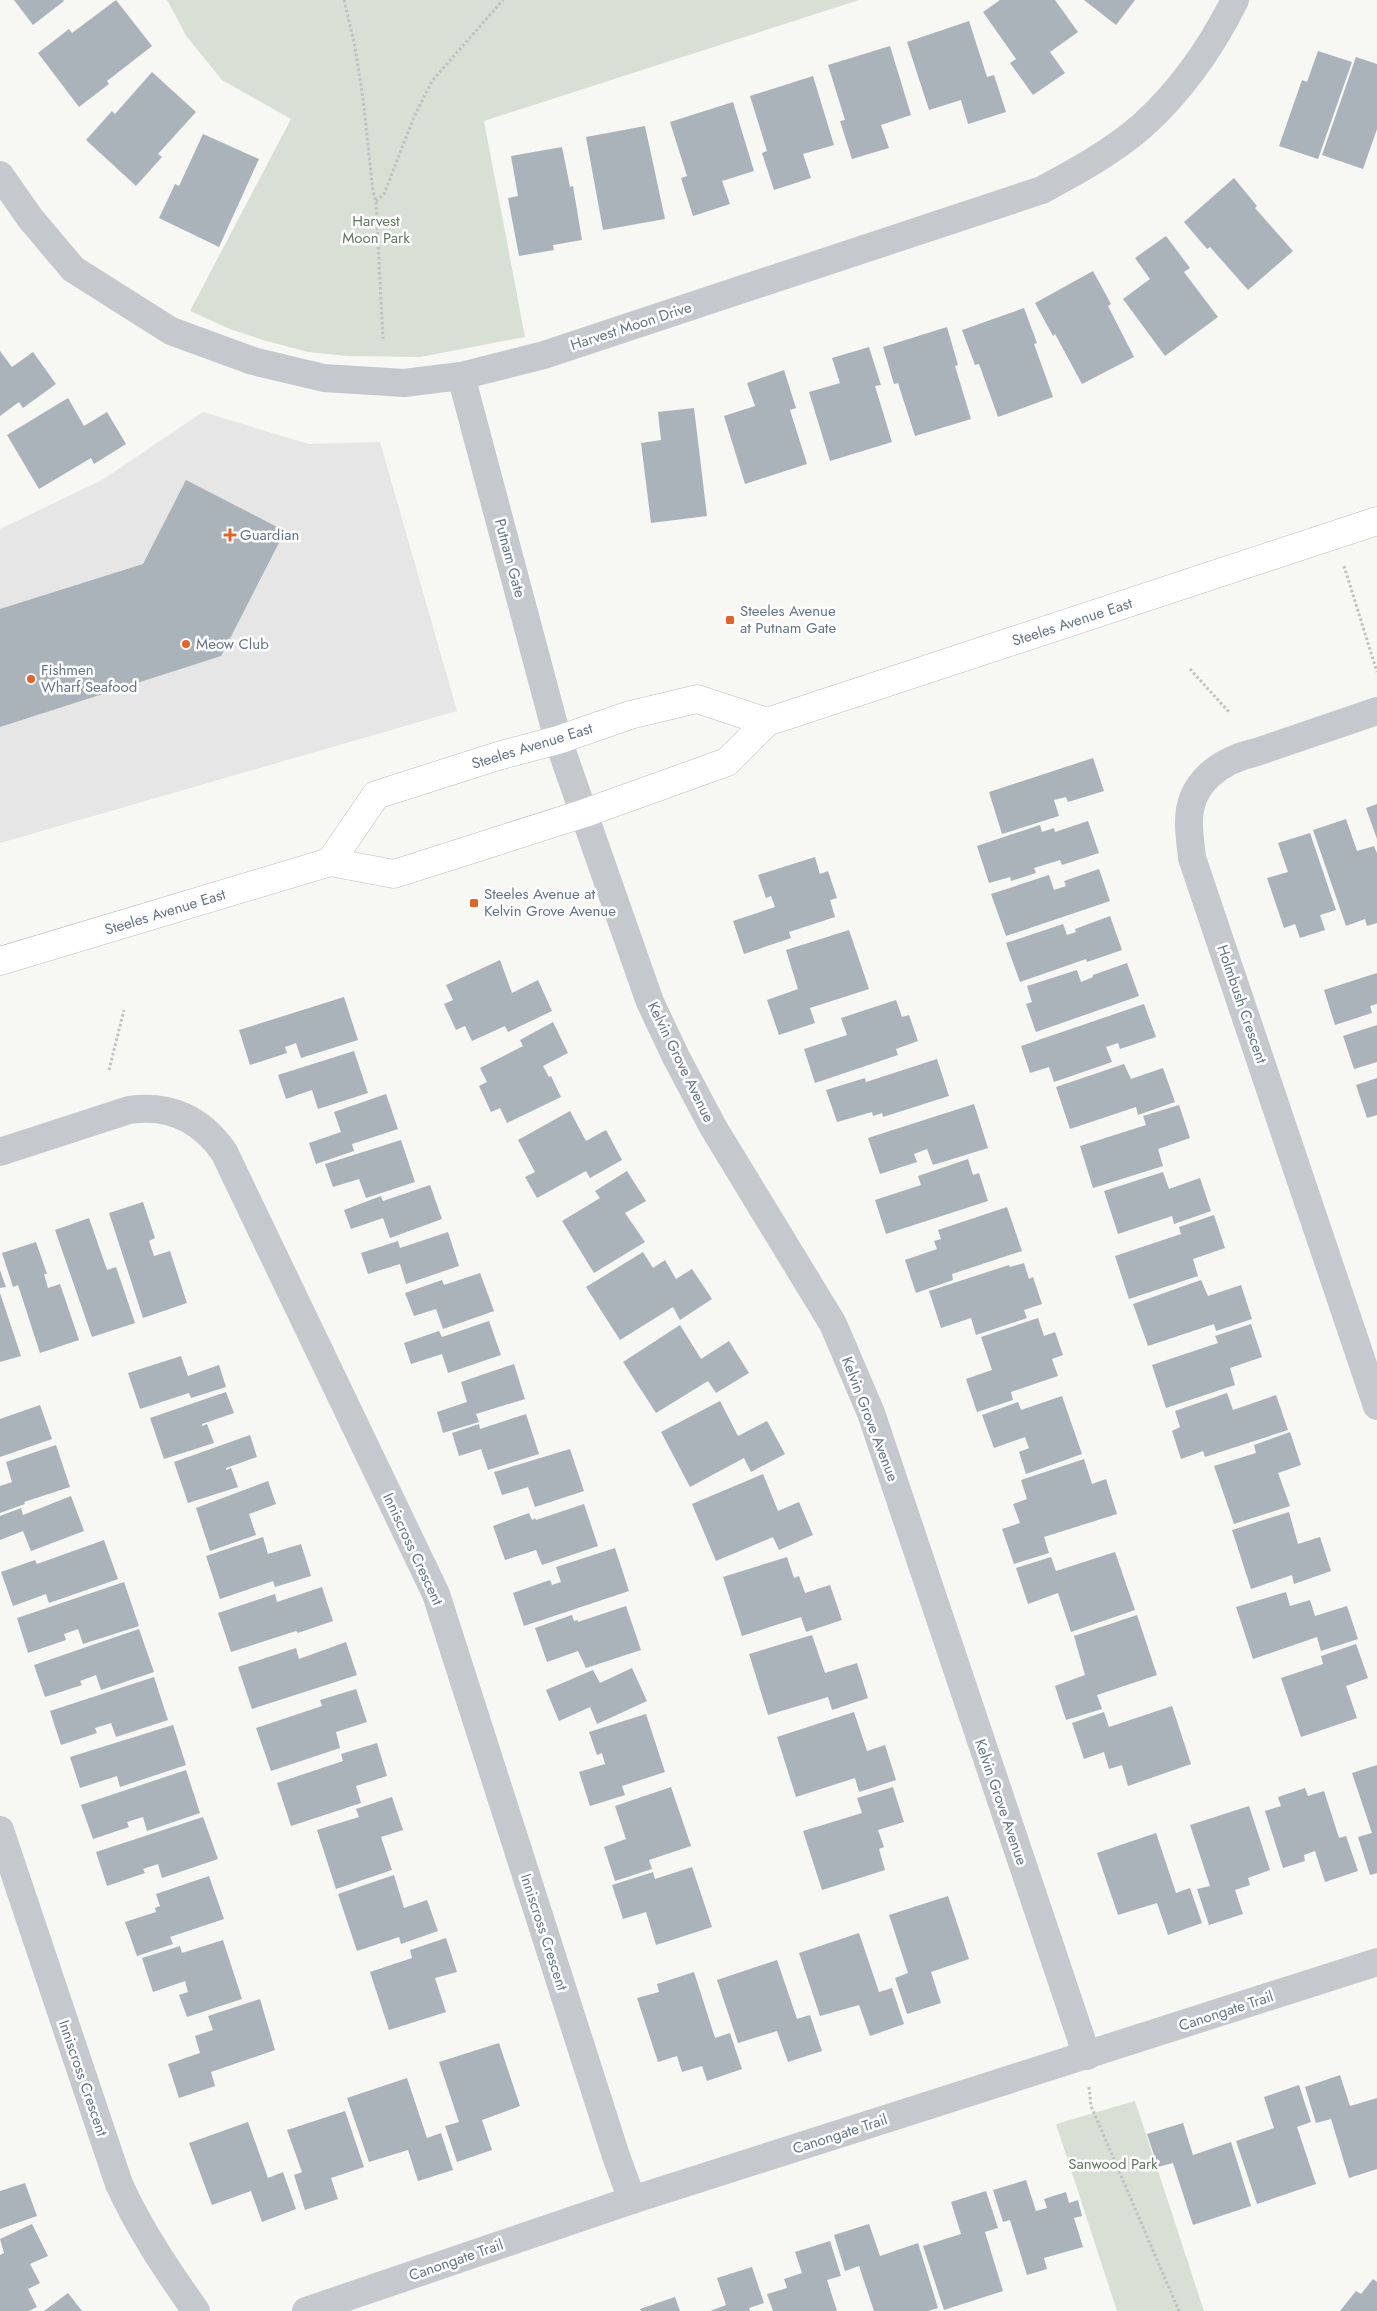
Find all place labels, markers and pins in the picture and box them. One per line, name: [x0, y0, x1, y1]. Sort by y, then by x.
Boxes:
place label: Guardian: [240, 524, 299, 546]
marker: Guardian: [224, 529, 236, 541]
place label: Steeles Avenue at Putnam Gate: [740, 600, 836, 639]
marker: Steeles Avenue at Putnam Gate: [724, 614, 736, 626]
place label: Meow Club: [196, 633, 269, 655]
marker: Meow Club: [180, 638, 192, 650]
place label: Fishmen Wharf Seafood: [41, 659, 137, 698]
marker: Fishmen Wharf Seafood: [25, 673, 37, 685]
place label: Steeles Avenue at Kelvin Grove Avenue: [484, 883, 616, 922]
marker: Steeles Avenue at Kelvin Grove Avenue: [468, 897, 480, 909]

